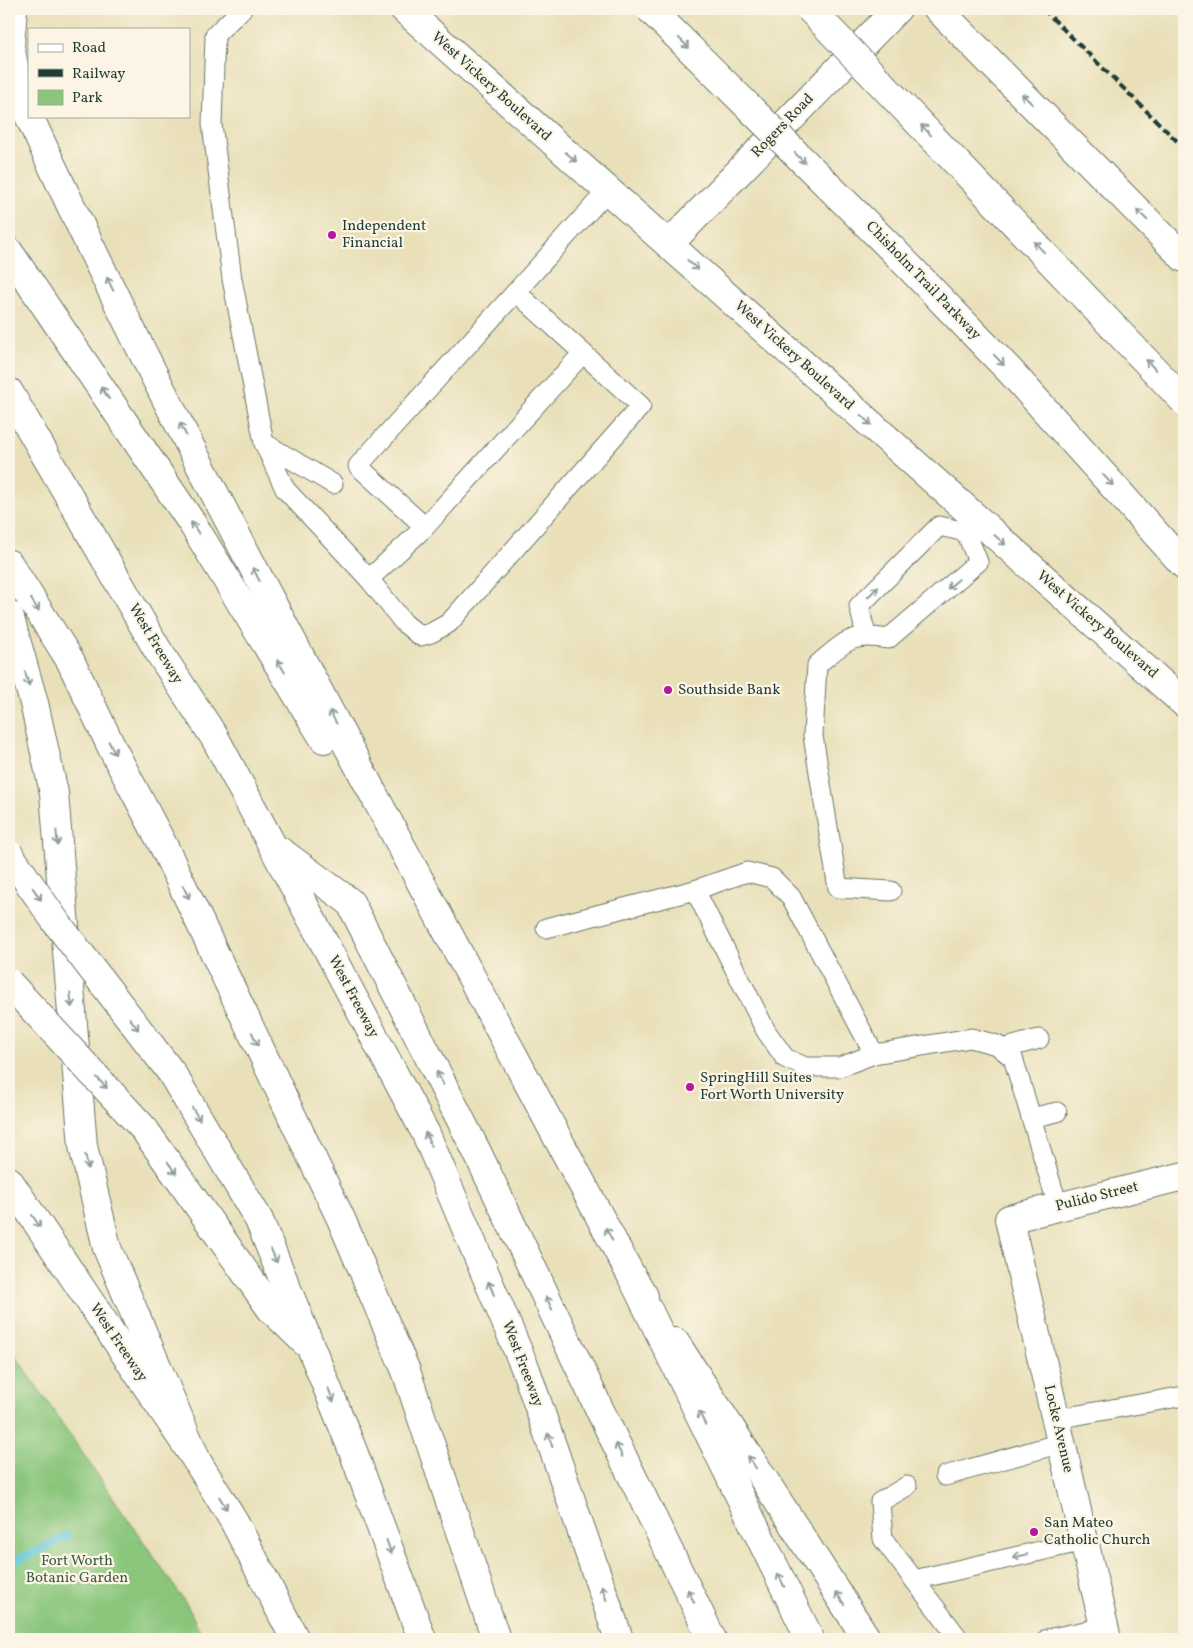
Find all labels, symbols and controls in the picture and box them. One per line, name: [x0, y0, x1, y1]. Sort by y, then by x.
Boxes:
street label: West Vickery Boulevard: [426, 27, 556, 147]
legend: [28, 28, 190, 118]
one-way arrow: [678, 37, 691, 49]
text: Road: [72, 38, 106, 59]
text: Railway: [72, 64, 125, 85]
text: Park: [72, 88, 103, 109]
street label: Rogers Road: [747, 89, 819, 163]
one-way arrow: [1022, 94, 1034, 106]
one-way arrow: [920, 124, 932, 137]
one-way arrow: [794, 151, 806, 164]
one-way arrow: [564, 152, 577, 163]
one-way arrow: [1135, 209, 1148, 221]
place label: Independent Financial: [342, 216, 426, 254]
street label: Chisholm Trail Parkway: [861, 217, 985, 345]
marker: Independent Financial: [326, 229, 338, 241]
one-way arrow: [1033, 241, 1045, 254]
one-way arrow: [686, 259, 699, 271]
one-way arrow: [105, 276, 115, 291]
street label: West Vickery Boulevard: [729, 296, 859, 416]
one-way arrow: [993, 353, 1005, 366]
one-way arrow: [1145, 358, 1157, 371]
one-way arrow: [100, 386, 110, 400]
one-way arrow: [859, 414, 872, 426]
one-way arrow: [178, 422, 187, 437]
one-way arrow: [1102, 473, 1114, 486]
one-way arrow: [190, 521, 200, 535]
one-way arrow: [994, 534, 1007, 546]
one-way arrow: [251, 566, 261, 581]
street label: West Vickery Boulevard: [1032, 566, 1162, 684]
one-way arrow: [946, 578, 959, 589]
one-way arrow: [867, 586, 879, 598]
one-way arrow: [30, 597, 40, 611]
street label: West Freeway: [123, 600, 187, 688]
one-way arrow: [275, 660, 285, 674]
one-way arrow: [23, 670, 33, 686]
place label: Southside Bank: [678, 680, 780, 701]
marker: Southside Bank: [662, 684, 674, 696]
one-way arrow: [328, 710, 337, 725]
one-way arrow: [107, 740, 117, 755]
one-way arrow: [53, 830, 62, 846]
one-way arrow: [182, 884, 191, 899]
one-way arrow: [32, 886, 42, 900]
street label: West Freeway: [322, 952, 384, 1042]
one-way arrow: [66, 992, 75, 1008]
one-way arrow: [129, 1017, 139, 1031]
one-way arrow: [251, 1031, 260, 1046]
place label: SpringHill Suites Fort Worth University: [700, 1068, 844, 1106]
one-way arrow: [435, 1071, 444, 1086]
one-way arrow: [96, 1076, 108, 1089]
marker: SpringHill Suites Fort Worth University: [684, 1081, 696, 1093]
one-way arrow: [191, 1106, 201, 1120]
one-way arrow: [422, 1132, 432, 1147]
one-way arrow: [82, 1153, 92, 1169]
one-way arrow: [167, 1161, 177, 1175]
street label: Pulido Street: [1053, 1177, 1141, 1217]
one-way arrow: [31, 1214, 41, 1228]
one-way arrow: [604, 1227, 613, 1242]
one-way arrow: [269, 1248, 279, 1263]
one-way arrow: [486, 1281, 496, 1296]
one-way arrow: [544, 1296, 553, 1311]
street label: West Freeway: [84, 1300, 152, 1386]
street label: West Freeway: [496, 1318, 548, 1410]
street label: Locke Avenue: [1038, 1383, 1078, 1475]
one-way arrow: [327, 1387, 336, 1403]
one-way arrow: [696, 1411, 706, 1426]
one-way arrow: [545, 1432, 554, 1448]
one-way arrow: [614, 1443, 623, 1458]
one-way arrow: [747, 1455, 757, 1469]
one-way arrow: [218, 1495, 228, 1509]
place label: San Mateo Catholic Church: [1044, 1513, 1151, 1551]
marker: San Mateo Catholic Church: [1028, 1526, 1040, 1538]
one-way arrow: [385, 1539, 394, 1555]
park label: Fort Worth Botanic Garden: [26, 1551, 128, 1589]
one-way arrow: [1012, 1552, 1028, 1561]
one-way arrow: [776, 1573, 785, 1588]
one-way arrow: [599, 1586, 608, 1601]
one-way arrow: [686, 1588, 696, 1603]
one-way arrow: [835, 1592, 845, 1606]

